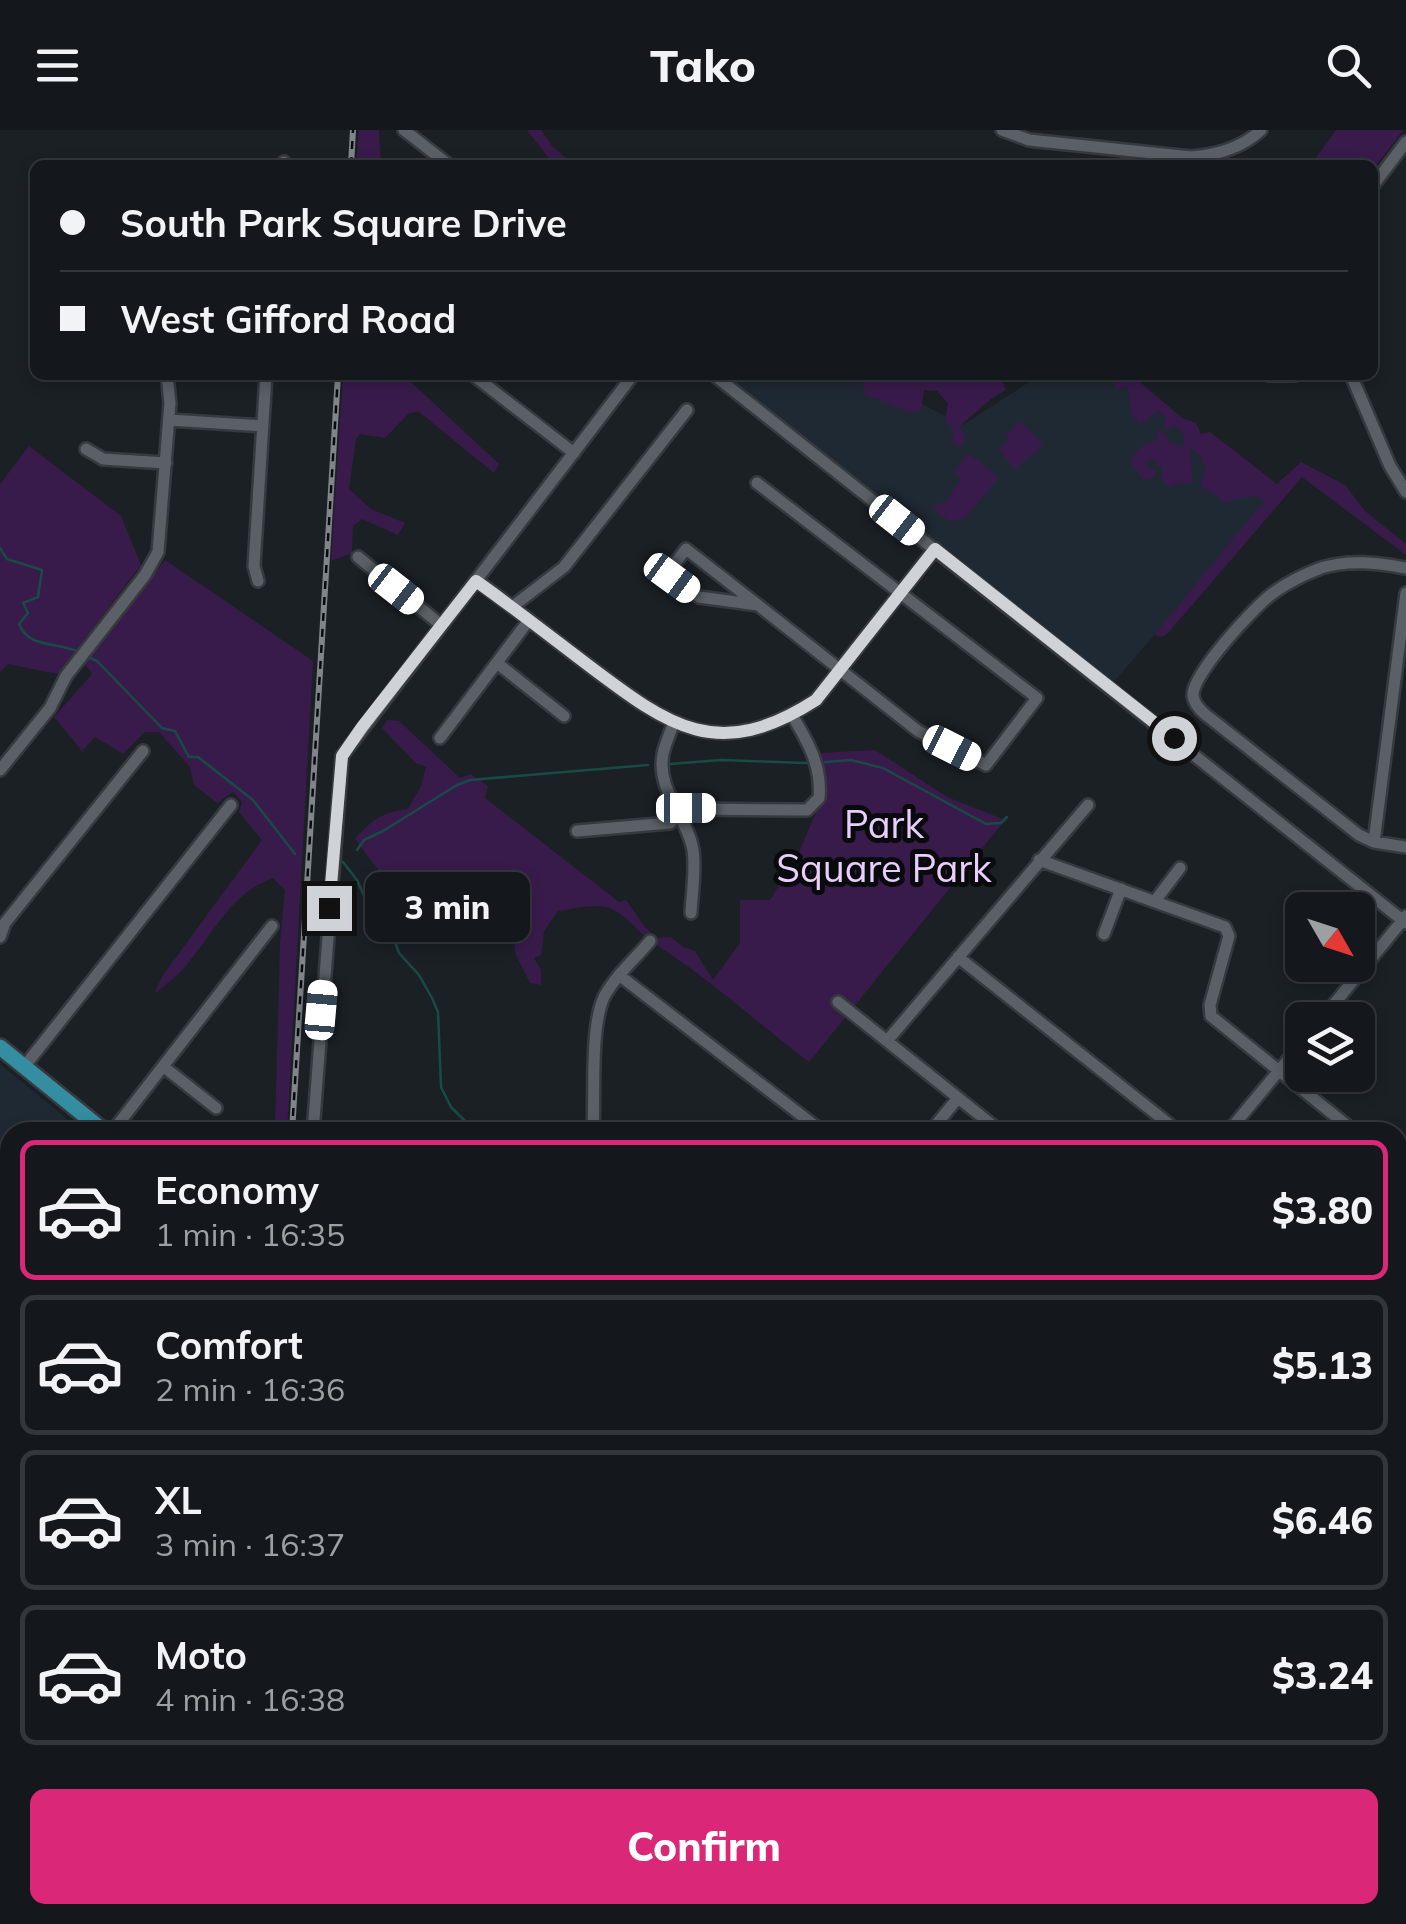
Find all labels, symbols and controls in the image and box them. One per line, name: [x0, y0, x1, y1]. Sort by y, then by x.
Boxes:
text: Tako: [650, 37, 756, 93]
icon: menu: [30, 38, 85, 93]
icon: search: [1321, 38, 1376, 93]
text: South Park Square Drive: [120, 199, 567, 247]
text: West Gifford Road: [120, 295, 456, 343]
car: [864, 490, 930, 550]
car: [639, 548, 705, 608]
car: [363, 559, 429, 619]
route start: [1152, 716, 1197, 761]
car: [918, 721, 986, 775]
car: [656, 793, 716, 823]
park label: Park Square Park: [776, 800, 992, 892]
callout: 3 min: [364, 873, 529, 943]
route end: [307, 886, 352, 931]
text: 3 min: [405, 887, 490, 927]
north arrow: [1285, 892, 1375, 982]
map controls: [1285, 892, 1375, 1092]
car: [303, 979, 339, 1041]
button: layers: [1285, 1002, 1375, 1092]
icon: car: [35, 1165, 125, 1255]
text: Economy: [155, 1166, 319, 1214]
text: $3.80: [1272, 1186, 1373, 1234]
text: 1 min · 16:35: [155, 1214, 345, 1254]
icon: car: [35, 1320, 125, 1410]
text: Comfort: [155, 1321, 303, 1369]
text: $5.13: [1272, 1341, 1373, 1389]
text: 2 min · 16:36: [155, 1369, 345, 1409]
icon: car: [35, 1475, 125, 1565]
text: XL: [155, 1476, 202, 1524]
text: $6.46: [1272, 1496, 1373, 1544]
text: 3 min · 16:37: [155, 1524, 345, 1564]
icon: car: [35, 1630, 125, 1720]
text: Moto: [155, 1631, 247, 1679]
text: $3.24: [1272, 1651, 1373, 1699]
text: 4 min · 16:38: [155, 1679, 345, 1719]
button: Confirm: [30, 1789, 1378, 1904]

